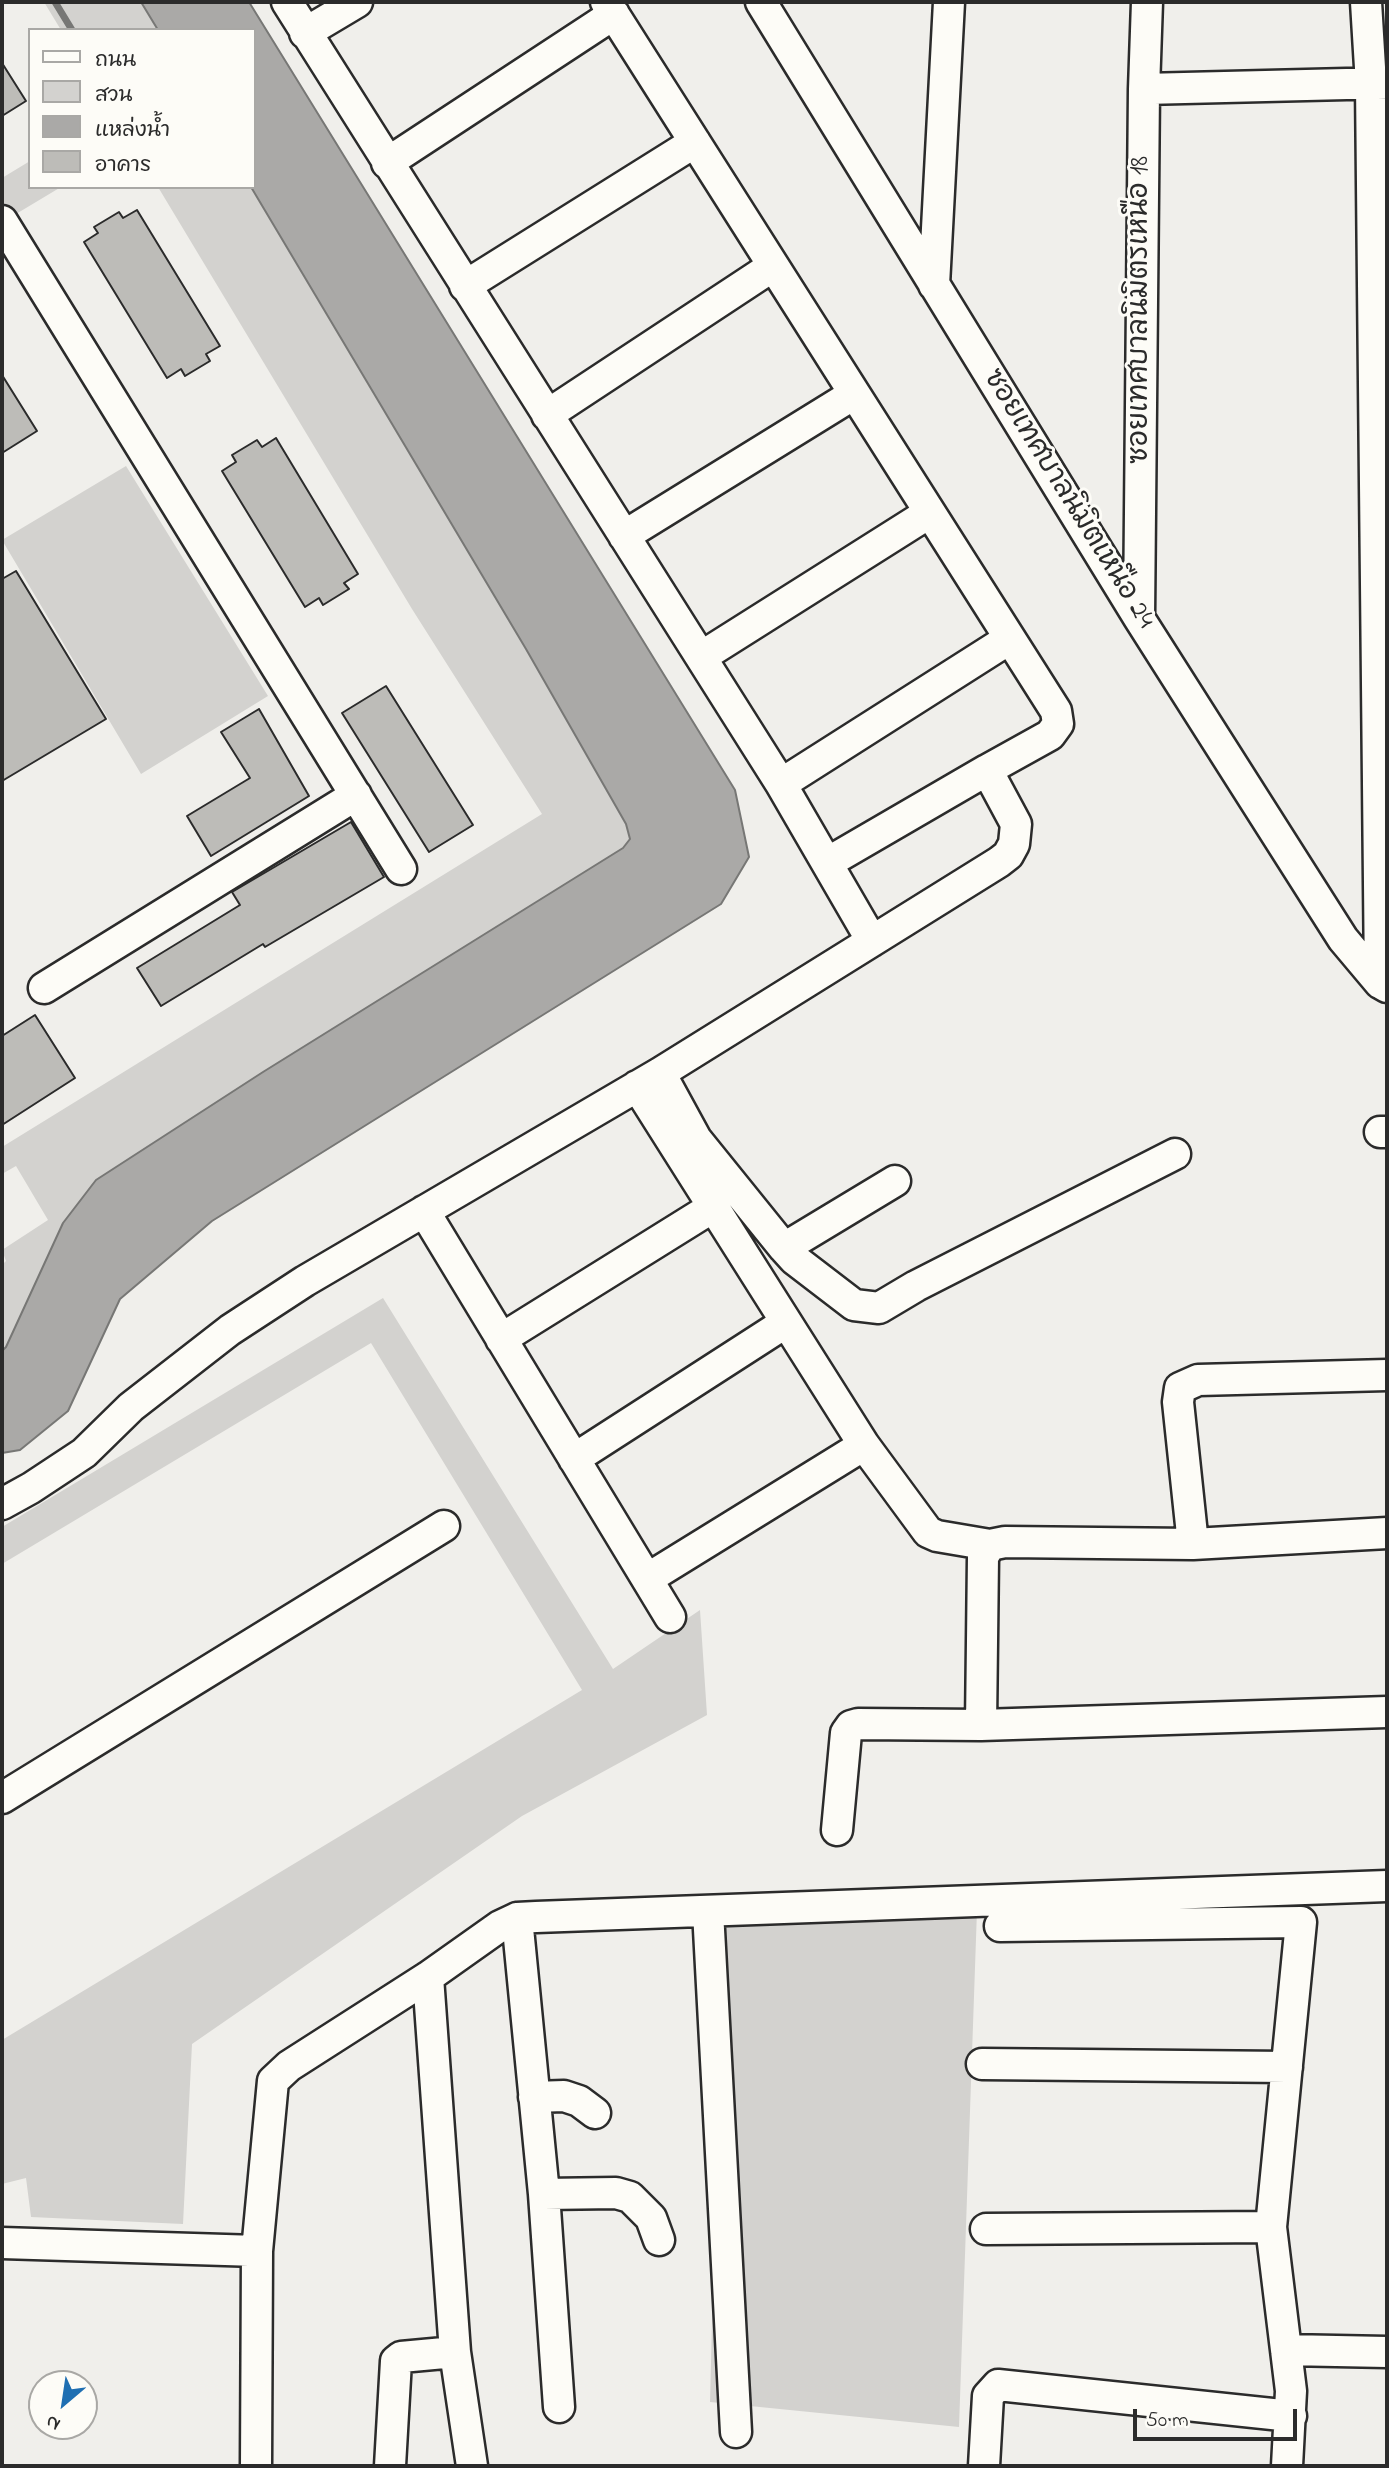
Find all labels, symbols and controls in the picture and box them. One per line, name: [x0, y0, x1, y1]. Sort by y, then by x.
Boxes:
legend: [28, 28, 256, 189]
text: ถนน: [95, 46, 136, 76]
text: สวน: [95, 81, 132, 111]
text: แหล่งน้ำ: [95, 116, 170, 146]
text: อาคาร: [95, 151, 151, 181]
street label: ซอยเทศบาลนิมิตรเหนือ 18: [1125, 156, 1159, 464]
street label: ซอยเทศบาลนิมิตเหนือ 24: [974, 364, 1160, 636]
north arrow: [28, 2370, 98, 2440]
scale bar: [1137, 2394, 1302, 2438]
text: 50 m: [1146, 2406, 1189, 2436]
text: N: [41, 2407, 66, 2437]

